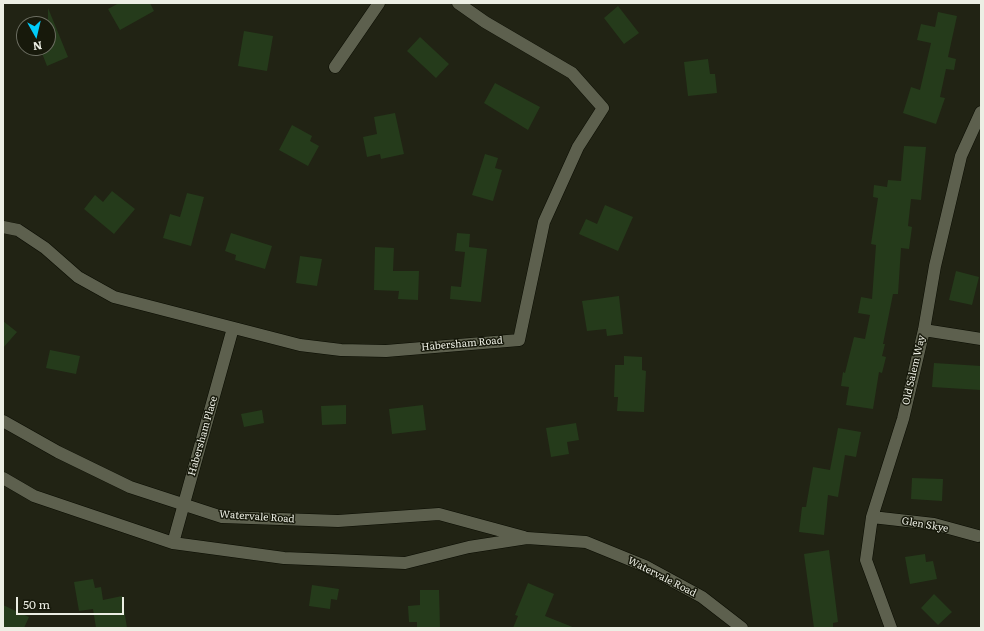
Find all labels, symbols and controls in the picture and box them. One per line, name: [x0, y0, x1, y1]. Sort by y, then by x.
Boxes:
north arrow: [16, 16, 56, 56]
text: N: [32, 38, 43, 55]
street label: Habersham Road: [421, 334, 503, 354]
street label: Old Salem Way: [900, 334, 928, 406]
street label: Habersham Place: [186, 395, 220, 477]
street label: Watervale Road: [219, 508, 295, 526]
street label: Glen Skye: [901, 515, 949, 535]
street label: Watervale Road: [626, 555, 698, 599]
scale bar: [18, 589, 126, 615]
text: 50 m: [23, 595, 50, 613]

